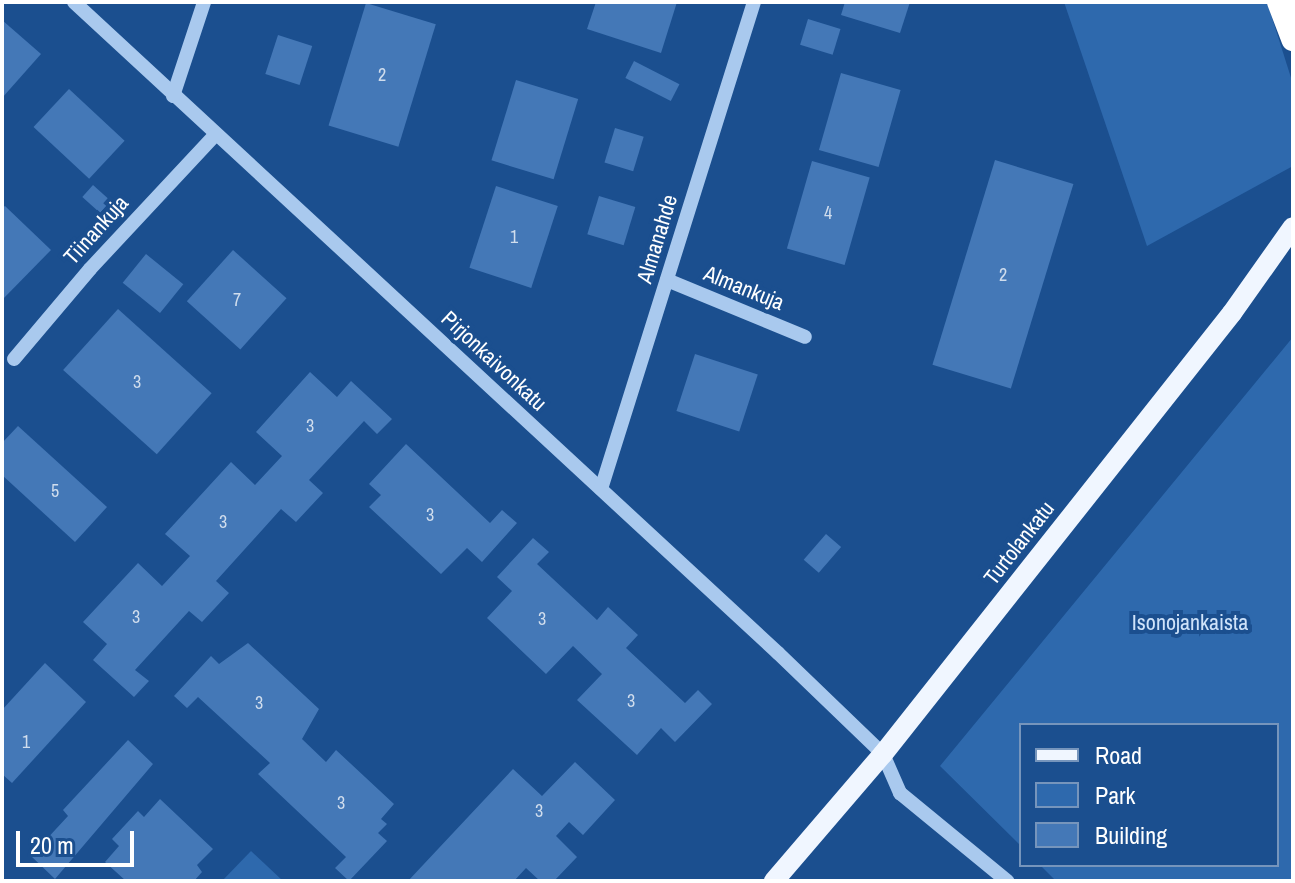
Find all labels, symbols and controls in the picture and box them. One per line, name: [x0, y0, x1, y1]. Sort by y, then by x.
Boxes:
house number: 2: [378, 64, 386, 86]
street label: Tiinankuja: [58, 190, 134, 270]
street label: Almanahde: [631, 192, 683, 286]
house number: 4: [824, 202, 832, 224]
house number: 1: [510, 226, 518, 248]
street label: Almankuja: [700, 260, 788, 316]
house number: 2: [999, 264, 1007, 286]
house number: 7: [233, 289, 241, 311]
street label: Pirjonkaivonkatu: [436, 306, 552, 416]
house number: 3: [133, 371, 141, 393]
house number: 3: [306, 415, 314, 437]
house number: 5: [51, 480, 59, 502]
street label: Turtolankatu: [978, 496, 1060, 590]
house number: 3: [426, 504, 434, 526]
house number: 3: [219, 511, 227, 533]
house number: 3: [132, 606, 140, 628]
house number: 3: [538, 608, 546, 630]
park label: Isonojankaista: [1132, 610, 1248, 636]
house number: 3: [627, 690, 635, 712]
house number: 3: [255, 692, 263, 714]
legend: [1019, 723, 1279, 867]
house number: 1: [22, 731, 30, 753]
text: Road: [1095, 739, 1142, 771]
text: Park: [1095, 779, 1135, 811]
house number: 3: [337, 792, 345, 814]
house number: 3: [535, 800, 543, 822]
scale bar: [20, 815, 138, 865]
text: Building: [1095, 819, 1167, 851]
text: 20 m: [30, 829, 74, 861]

